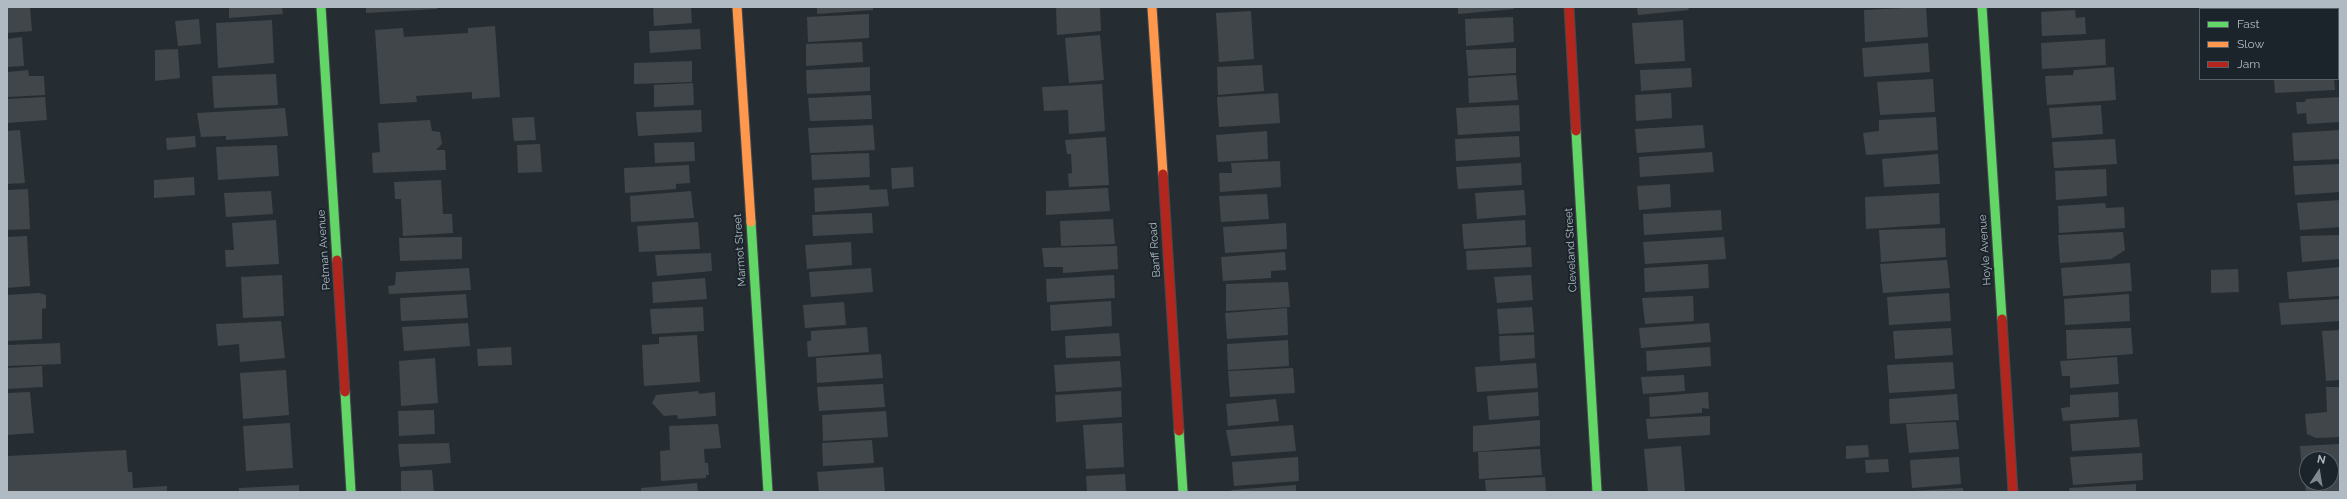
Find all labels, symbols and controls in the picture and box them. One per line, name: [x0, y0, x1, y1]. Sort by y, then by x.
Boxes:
legend: [2199, 8, 2339, 80]
text: Fast: [2237, 17, 2260, 31]
text: Slow: [2237, 37, 2264, 51]
text: Jam: [2237, 57, 2260, 71]
street label: Cleveland Street: [1562, 207, 1580, 293]
street label: Petman Avenue: [315, 209, 333, 291]
street label: Marmot Street: [731, 213, 749, 287]
street label: Hoyle Avenue: [1976, 214, 1994, 286]
street label: Banff Road: [1146, 222, 1164, 278]
north arrow: [2299, 451, 2339, 491]
text: N: [2316, 453, 2327, 467]

